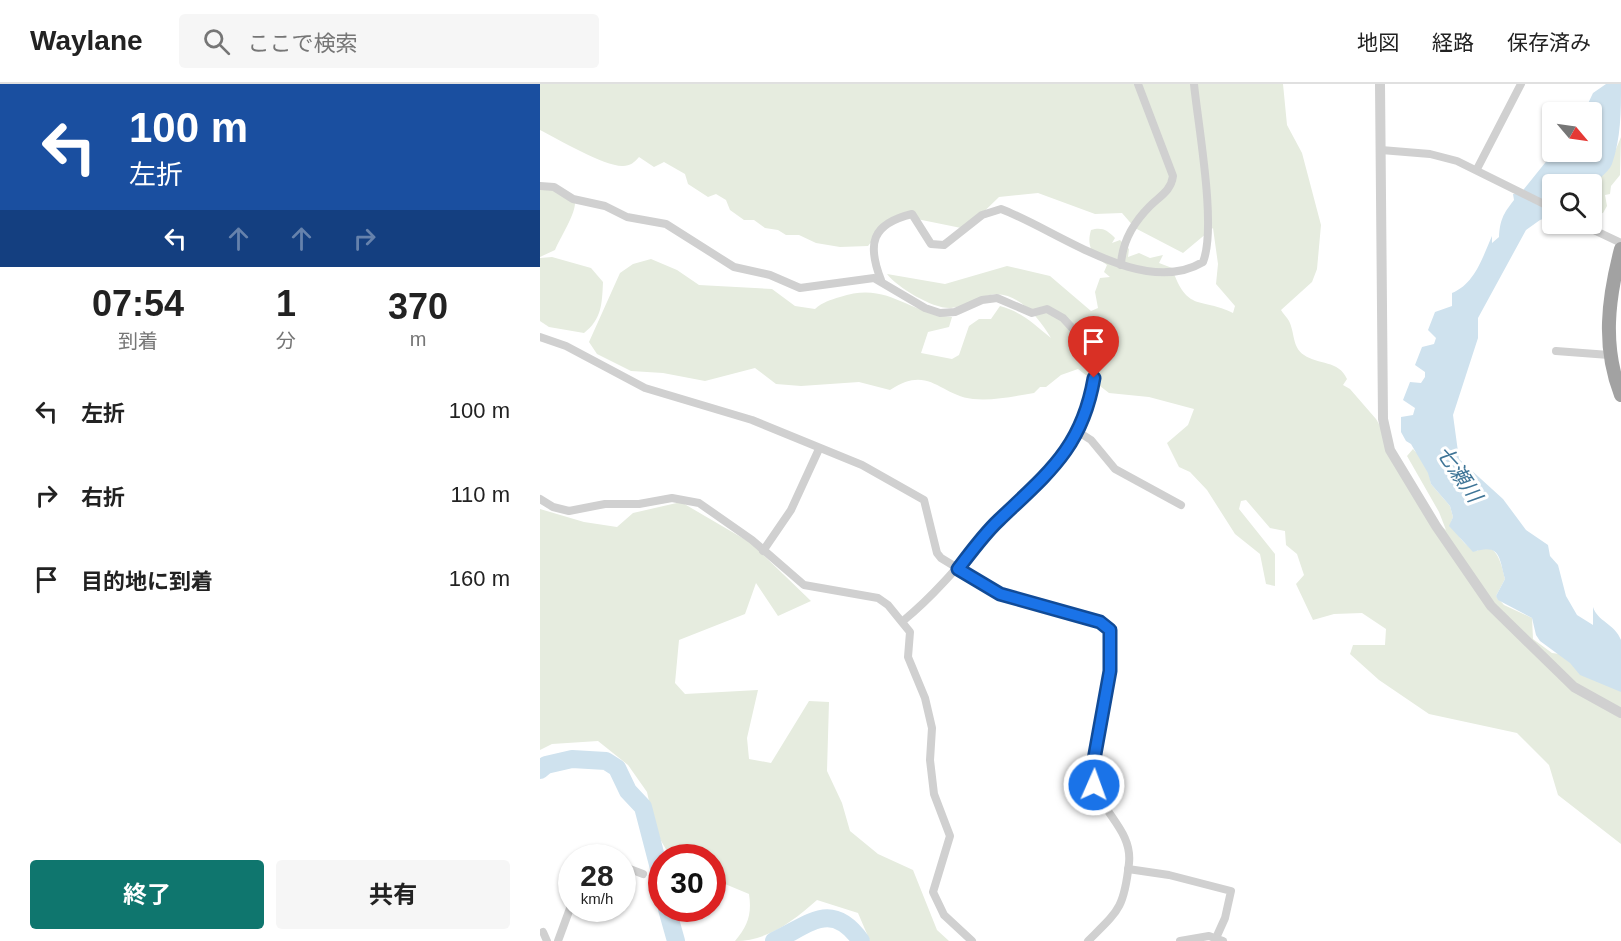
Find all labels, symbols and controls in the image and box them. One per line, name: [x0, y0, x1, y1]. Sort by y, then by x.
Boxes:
search box: [179, 14, 599, 68]
text: Waylane: [30, 25, 143, 56]
icon: search: [200, 25, 233, 58]
text: ここで検索: [248, 31, 358, 56]
text: 地図: [1357, 31, 1399, 54]
text: 経路: [1432, 31, 1474, 54]
text: 保存済み: [1507, 31, 1591, 54]
north arrow: [1542, 102, 1602, 162]
map controls: [1542, 102, 1602, 234]
text: 100 m: [129, 104, 248, 151]
icon: left: [30, 108, 108, 186]
text: 左折: [129, 160, 183, 190]
button: search: [1542, 174, 1602, 234]
icon: left: [159, 222, 192, 255]
icon: ahead: [222, 222, 255, 255]
icon: ahead: [285, 222, 318, 255]
icon: right: [348, 222, 381, 255]
text: 07:54: [92, 283, 184, 324]
text: 1: [276, 283, 296, 324]
text: 370: [388, 286, 448, 327]
pin: [1068, 316, 1119, 378]
icon: arrive: [1077, 325, 1110, 358]
text: m: [410, 328, 426, 350]
text: 到着: [118, 330, 158, 352]
text: 分: [276, 330, 296, 352]
icon: left: [30, 395, 63, 428]
text: 100 m: [449, 398, 510, 423]
text: 左折: [81, 401, 125, 426]
water label: 七瀬川: [1432, 441, 1488, 508]
icon: right: [30, 479, 63, 512]
text: 110 m: [450, 482, 510, 507]
text: 右折: [81, 485, 125, 510]
icon: arrive: [30, 563, 63, 596]
text: 160 m: [449, 566, 510, 591]
text: 目的地に到着: [81, 569, 213, 594]
position arrow: [1062, 753, 1126, 817]
speed limit sign: 30: [648, 844, 726, 922]
text: 28: [580, 859, 614, 892]
button: 終了: [30, 860, 264, 929]
button: 共有: [276, 860, 510, 929]
text: km/h: [581, 890, 613, 907]

